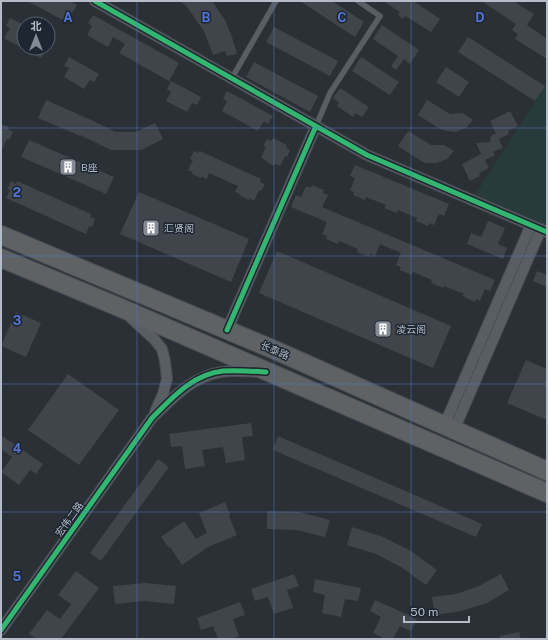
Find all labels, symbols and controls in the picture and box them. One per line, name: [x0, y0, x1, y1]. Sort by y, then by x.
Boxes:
text: A: [63, 10, 73, 25]
text: B: [202, 10, 211, 25]
text: C: [337, 10, 347, 25]
text: D: [475, 10, 485, 25]
north arrow: [16, 16, 56, 56]
text: 北: [31, 20, 42, 32]
building icon: B座: [58, 157, 78, 177]
place label: B座: [81, 161, 98, 173]
text: 2: [13, 185, 21, 200]
building icon: 汇贤阁: [141, 218, 161, 238]
place label: 汇贤阁: [164, 222, 194, 234]
text: 3: [13, 313, 22, 328]
building icon: 凌云阁: [373, 319, 393, 339]
place label: 凌云阁: [396, 323, 426, 335]
street label: 长泰路: [259, 339, 291, 361]
text: 4: [13, 441, 22, 456]
street label: 宏伟二路: [52, 499, 86, 539]
text: 5: [13, 569, 22, 584]
scale bar: [404, 598, 469, 624]
text: 50 m: [410, 605, 438, 619]

